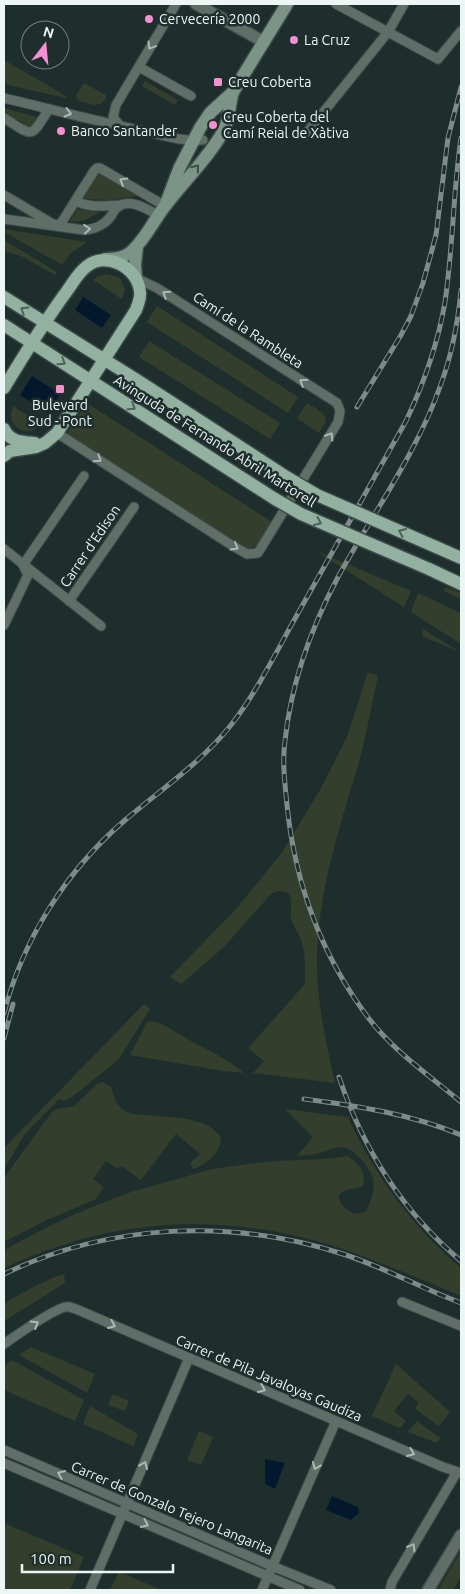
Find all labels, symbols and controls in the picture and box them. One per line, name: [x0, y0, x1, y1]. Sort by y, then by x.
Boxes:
place label: Cervecería 2000: [159, 11, 260, 27]
marker: Cervecería 2000: [143, 13, 155, 25]
north arrow: [20, 20, 70, 70]
text: N: [41, 23, 56, 42]
place label: La Cruz: [304, 32, 350, 48]
marker: La Cruz: [288, 34, 300, 46]
one-way arrow: [148, 40, 158, 49]
place label: Creu Coberta: [228, 74, 311, 90]
marker: Creu Coberta: [212, 76, 224, 88]
one-way arrow: [64, 107, 73, 118]
place label: Creu Coberta del Camí Reial de Xàtiva: [223, 109, 349, 141]
marker: Creu Coberta del Camí Reial de Xàtiva: [207, 119, 219, 131]
place label: Banco Santander: [71, 123, 178, 139]
marker: Banco Santander: [55, 125, 67, 137]
one-way arrow: [190, 165, 198, 174]
one-way arrow: [119, 177, 128, 187]
one-way arrow: [83, 224, 91, 235]
street label: Camí de la Rambleta: [190, 288, 306, 372]
one-way arrow: [162, 291, 172, 300]
one-way arrow: [21, 307, 30, 316]
one-way arrow: [56, 356, 65, 366]
street label: Avinguda de Fernando Abril Martorell: [111, 372, 319, 510]
one-way arrow: [299, 378, 308, 388]
marker: Bulevard Sud - Pont: [54, 383, 66, 395]
place label: Bulevard Sud - Pont: [28, 397, 92, 429]
one-way arrow: [127, 401, 136, 411]
one-way arrow: [324, 432, 333, 441]
one-way arrow: [93, 453, 102, 463]
street label: Carrer d'Edison: [57, 502, 123, 590]
one-way arrow: [313, 515, 322, 526]
one-way arrow: [398, 528, 407, 539]
one-way arrow: [229, 541, 238, 551]
one-way arrow: [107, 1318, 116, 1329]
one-way arrow: [29, 1320, 38, 1330]
street label: Carrer de Pila Javaloyas Gaudiza: [174, 1331, 364, 1425]
one-way arrow: [257, 1384, 265, 1394]
one-way arrow: [406, 1447, 415, 1457]
street label: Carrer de Gonzalo Tejero Langarita: [69, 1458, 275, 1558]
one-way arrow: [138, 1461, 148, 1470]
one-way arrow: [312, 1461, 322, 1469]
one-way arrow: [57, 1470, 66, 1481]
one-way arrow: [140, 1517, 149, 1528]
scale bar: [22, 1542, 174, 1574]
one-way arrow: [406, 1544, 416, 1553]
text: 100 m: [30, 1550, 72, 1567]

